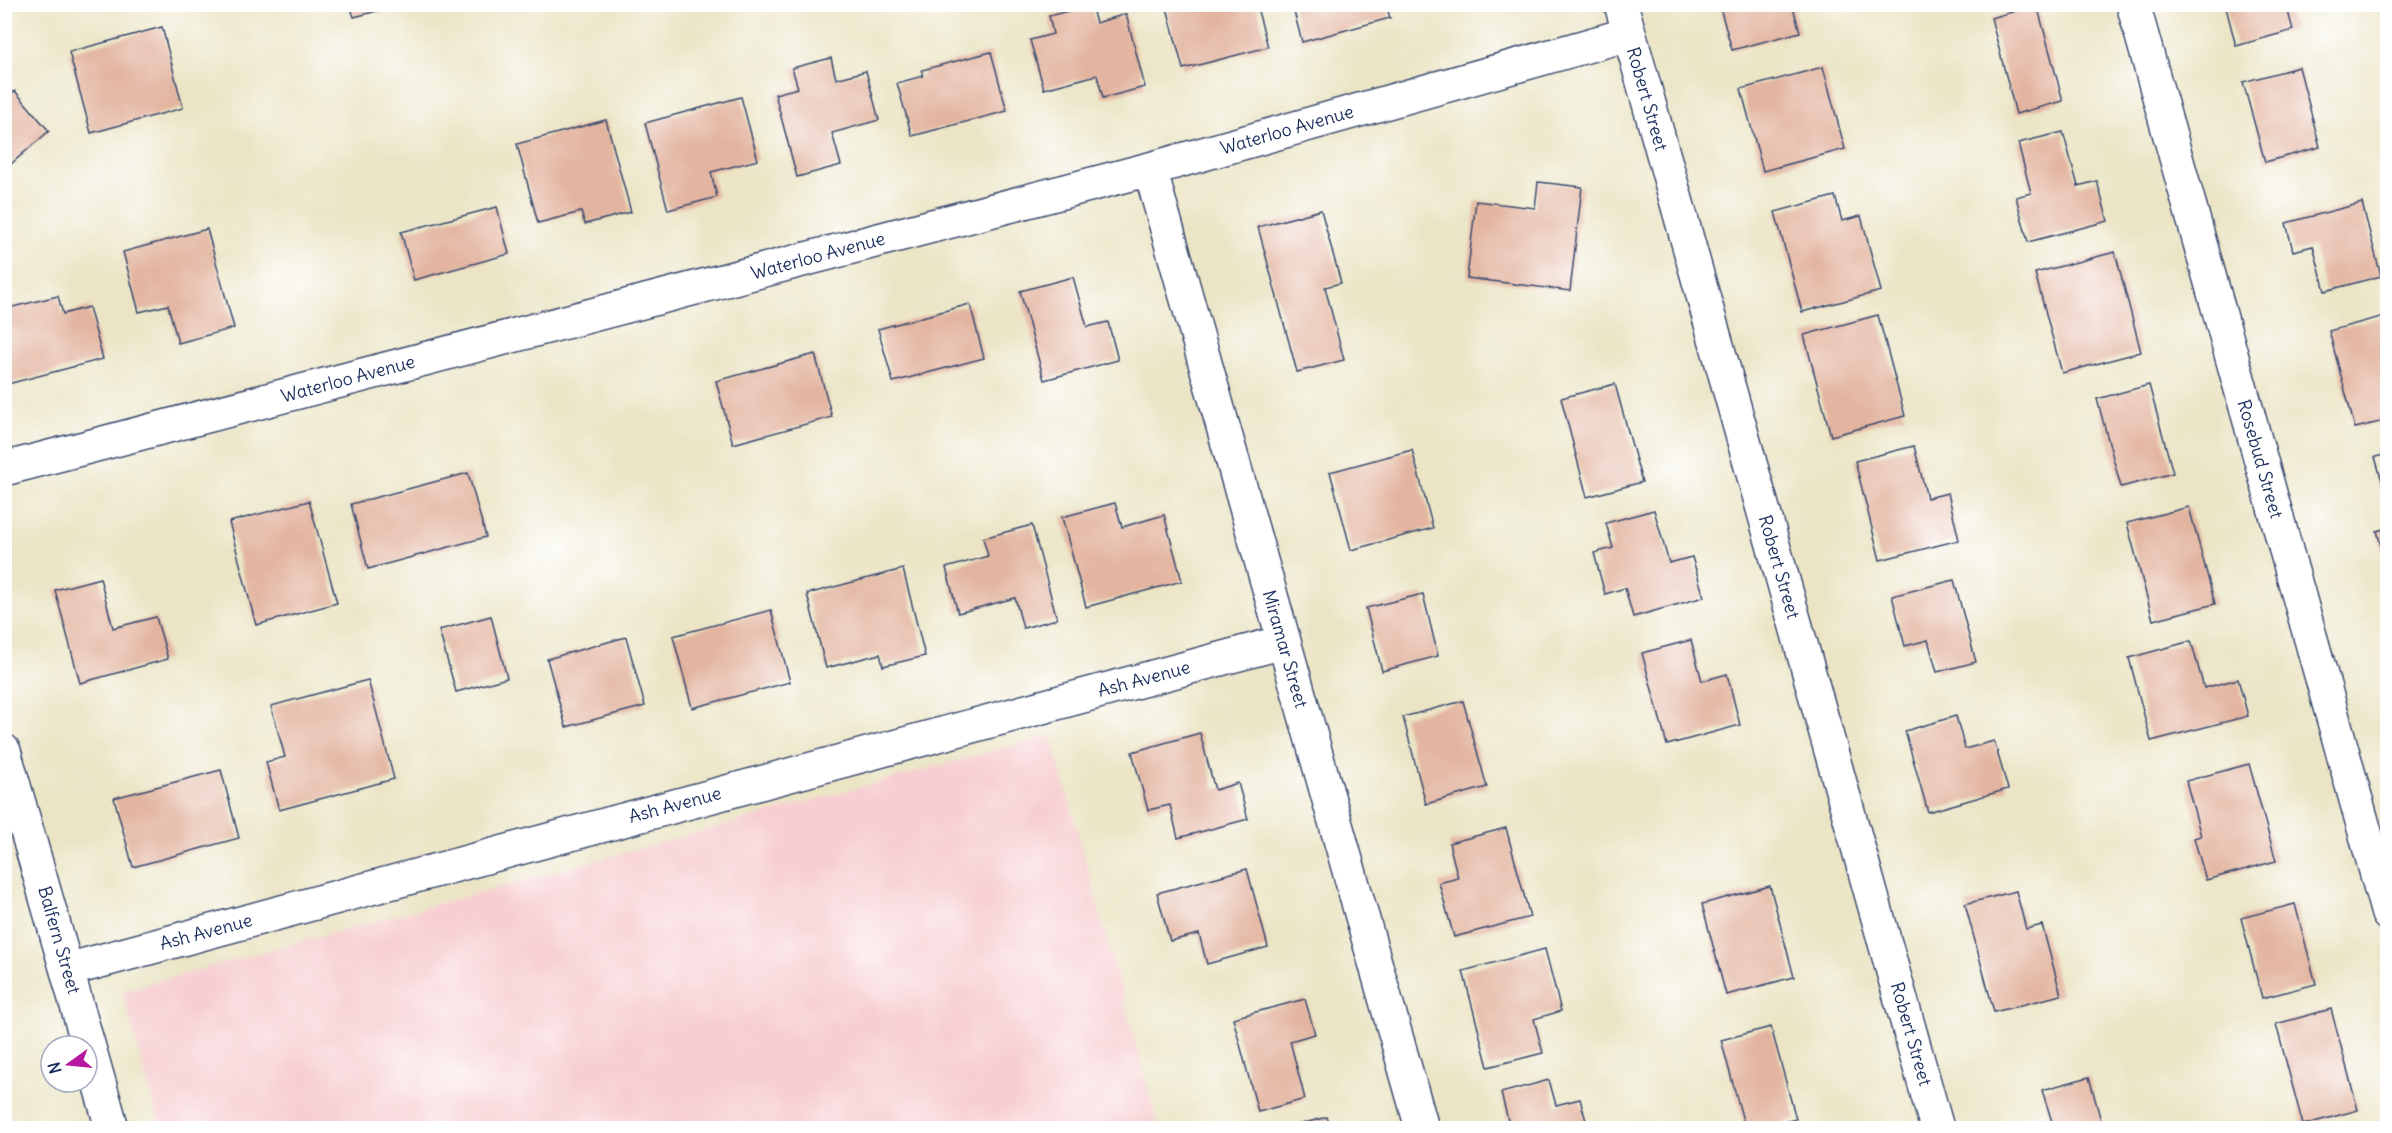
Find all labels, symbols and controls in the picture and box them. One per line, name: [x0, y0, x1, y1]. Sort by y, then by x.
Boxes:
street label: Robert Street: [1622, 44, 1673, 153]
street label: Waterloo Avenue: [1217, 99, 1356, 160]
street label: Waterloo Avenue: [748, 227, 887, 284]
street label: Waterloo Avenue: [278, 350, 417, 407]
street label: Rosebud Street: [2233, 397, 2288, 521]
street label: Robert Street: [1754, 512, 1805, 621]
street label: Miramar Street: [1258, 587, 1313, 711]
street label: Ash Avenue: [1095, 655, 1193, 702]
street label: Ash Avenue: [626, 781, 724, 828]
street label: Balfern Street: [33, 883, 86, 997]
street label: Ash Avenue: [157, 908, 255, 955]
street label: Robert Street: [1886, 979, 1937, 1088]
north arrow: [39, 1034, 99, 1094]
text: N: [43, 1060, 66, 1076]

